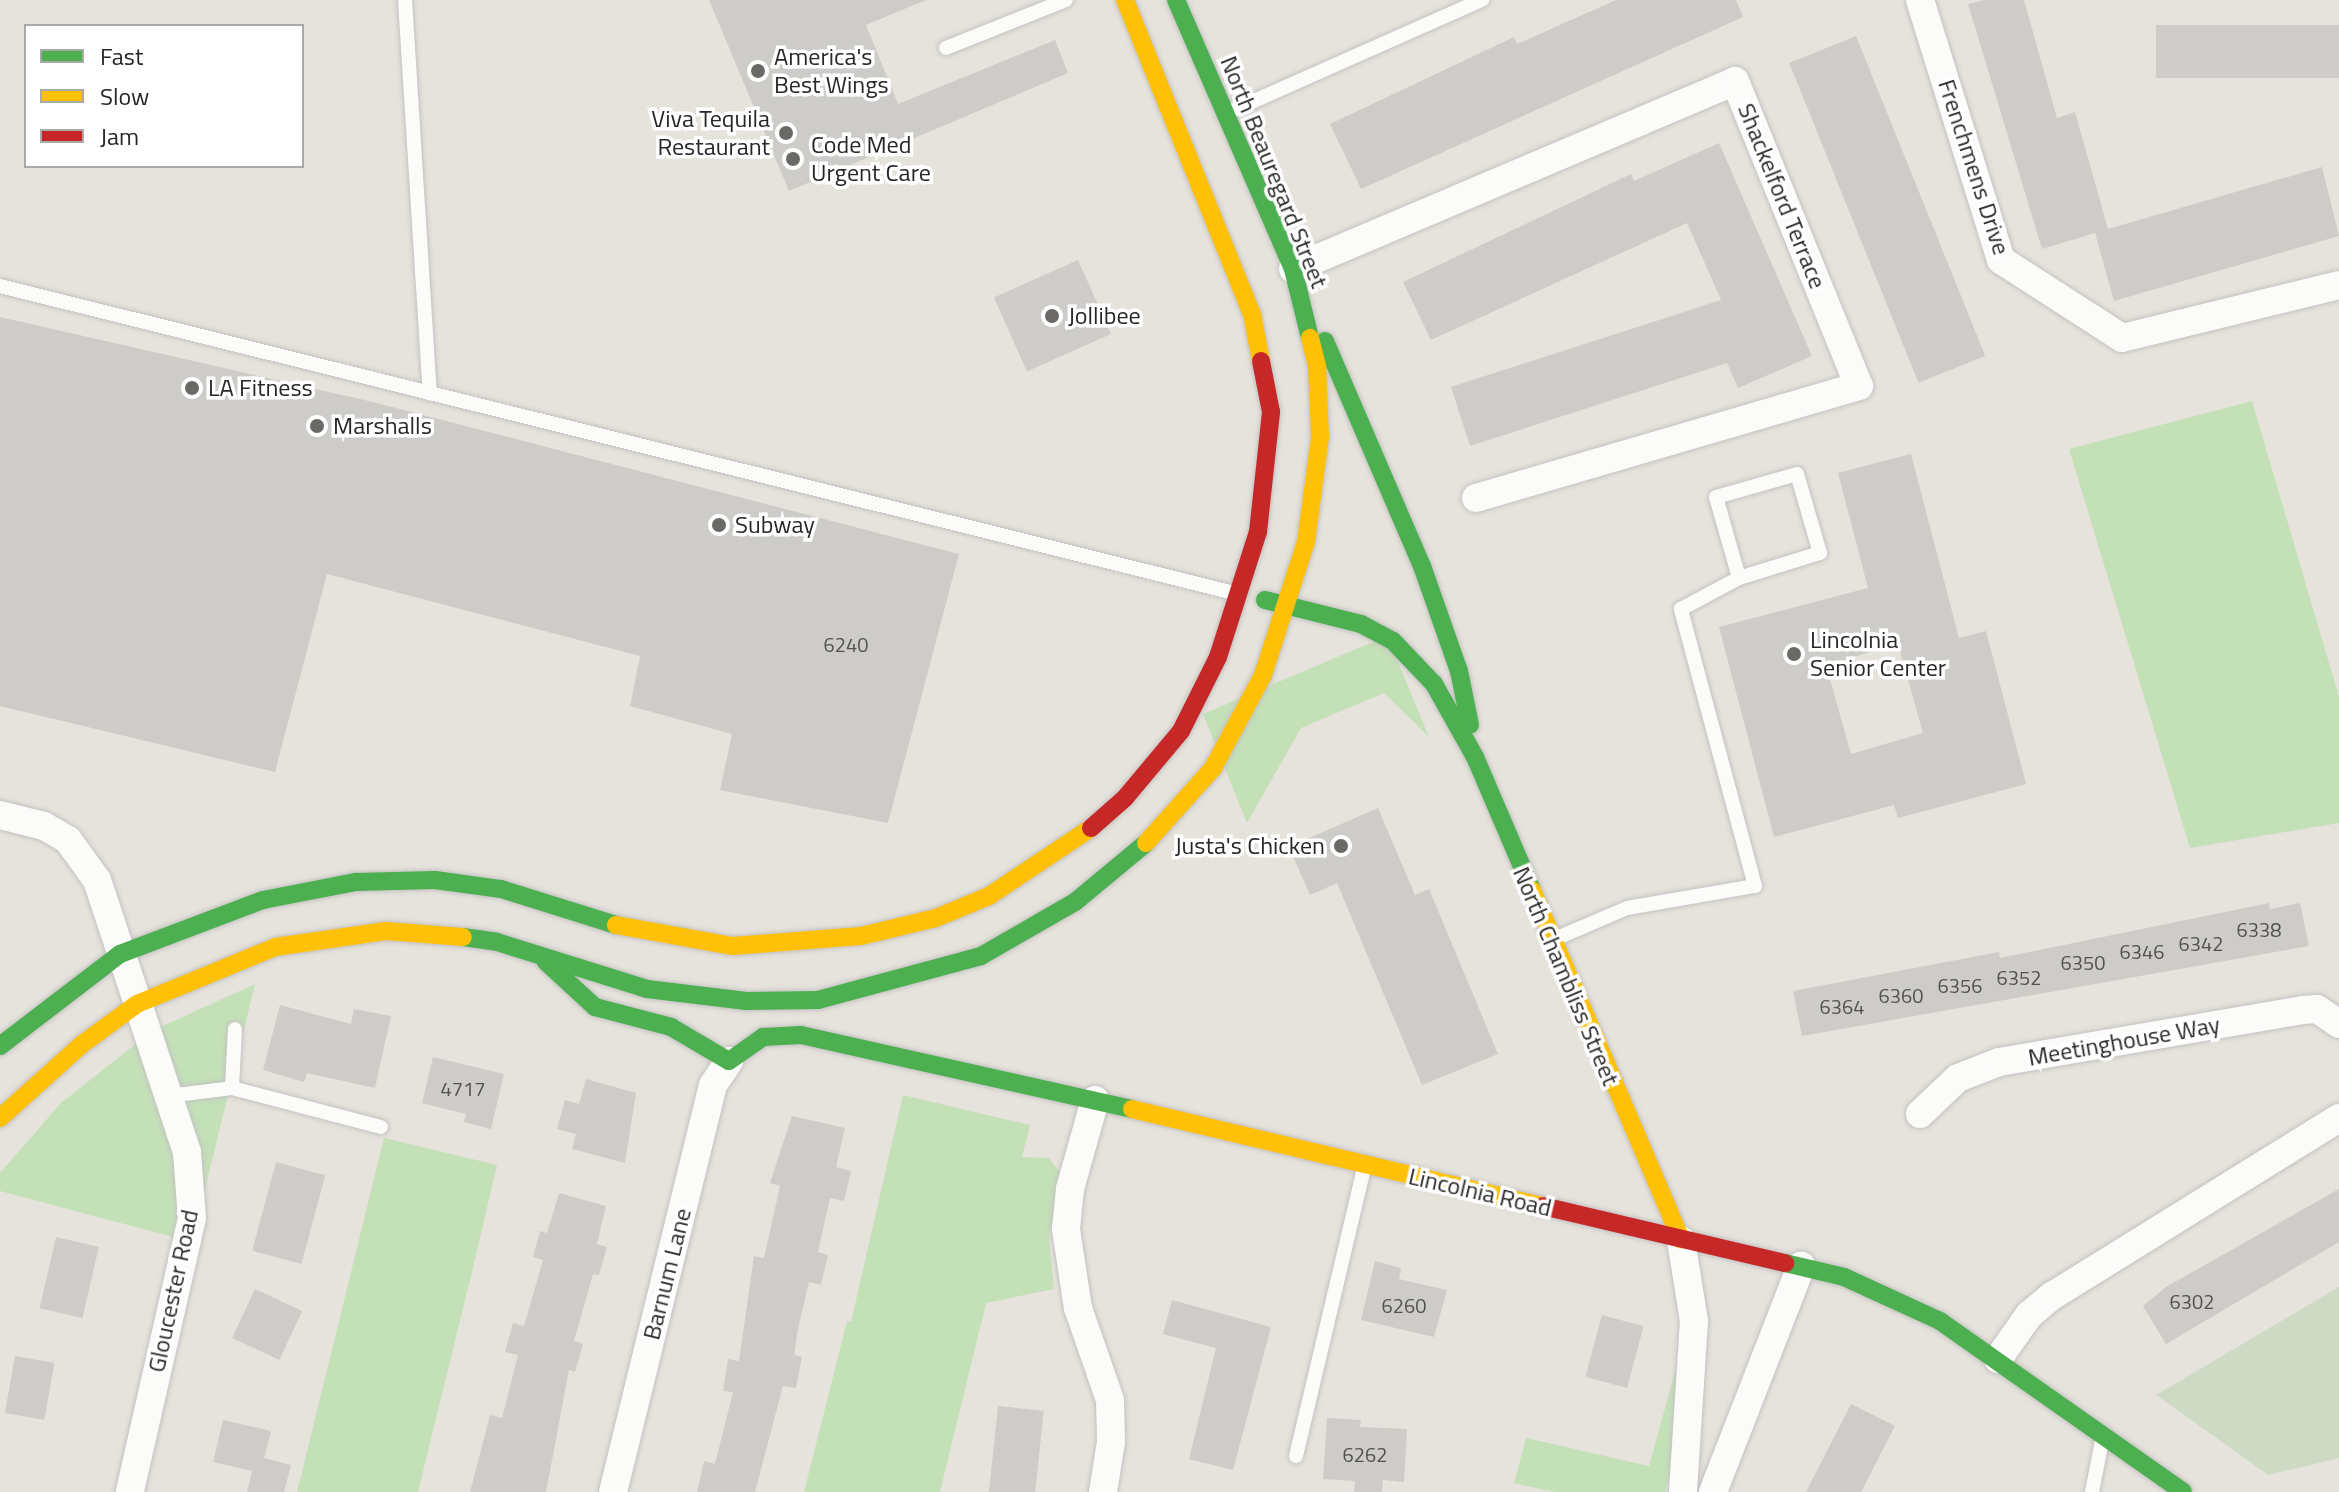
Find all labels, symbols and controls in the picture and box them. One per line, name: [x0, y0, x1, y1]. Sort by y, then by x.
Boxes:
legend: [24, 24, 304, 168]
text: Fast: [100, 38, 143, 74]
place label: America's Best Wings: [774, 43, 889, 99]
street label: North Beauregard Street: [1214, 52, 1334, 292]
marker: America's Best Wings: [749, 62, 767, 80]
street label: Frenchmens Drive: [1932, 76, 2016, 258]
text: Slow: [100, 78, 149, 114]
street label: Shackelford Terrace: [1732, 99, 1832, 293]
place label: Viva Tequila Restaurant: [651, 105, 770, 161]
text: Jam: [100, 118, 139, 154]
marker: Viva Tequila Restaurant: [777, 124, 795, 142]
place label: Code Med Urgent Care: [811, 131, 931, 187]
marker: Code Med Urgent Care: [782, 148, 804, 170]
place label: Jollibee: [1068, 302, 1141, 330]
marker: Jollibee: [1043, 307, 1061, 325]
place label: LA Fitness: [208, 374, 313, 402]
marker: LA Fitness: [183, 379, 201, 397]
place label: Marshalls: [333, 412, 432, 440]
marker: Marshalls: [308, 417, 326, 435]
place label: Subway: [735, 511, 815, 539]
marker: Subway: [710, 516, 728, 534]
place label: Lincolnia Senior Center: [1810, 626, 1946, 682]
house number: 6240: [824, 632, 868, 656]
marker: Lincolnia Senior Center: [1785, 645, 1803, 663]
place label: Justa's Chicken: [1175, 832, 1325, 860]
marker: Justa's Chicken: [1332, 837, 1350, 855]
street label: North Chambliss Street: [1507, 862, 1625, 1090]
house number: 6338: [2237, 917, 2281, 941]
house number: 6342: [2179, 931, 2223, 955]
house number: 6346: [2120, 939, 2164, 963]
house number: 6350: [2061, 950, 2105, 974]
house number: 6352: [1997, 965, 2041, 989]
house number: 6356: [1938, 973, 1982, 997]
house number: 6360: [1879, 983, 1923, 1007]
house number: 6364: [1820, 994, 1864, 1018]
street label: Meetinghouse Way: [2026, 1010, 2222, 1072]
house number: 4717: [441, 1076, 485, 1100]
street label: Lincolnia Road: [1406, 1162, 1554, 1222]
street label: Barnum Lane: [637, 1205, 697, 1343]
street label: Gloucester Road: [142, 1207, 204, 1375]
house number: 6302: [2170, 1289, 2214, 1313]
house number: 6260: [1382, 1293, 1426, 1317]
house number: 6262: [1343, 1442, 1387, 1466]

